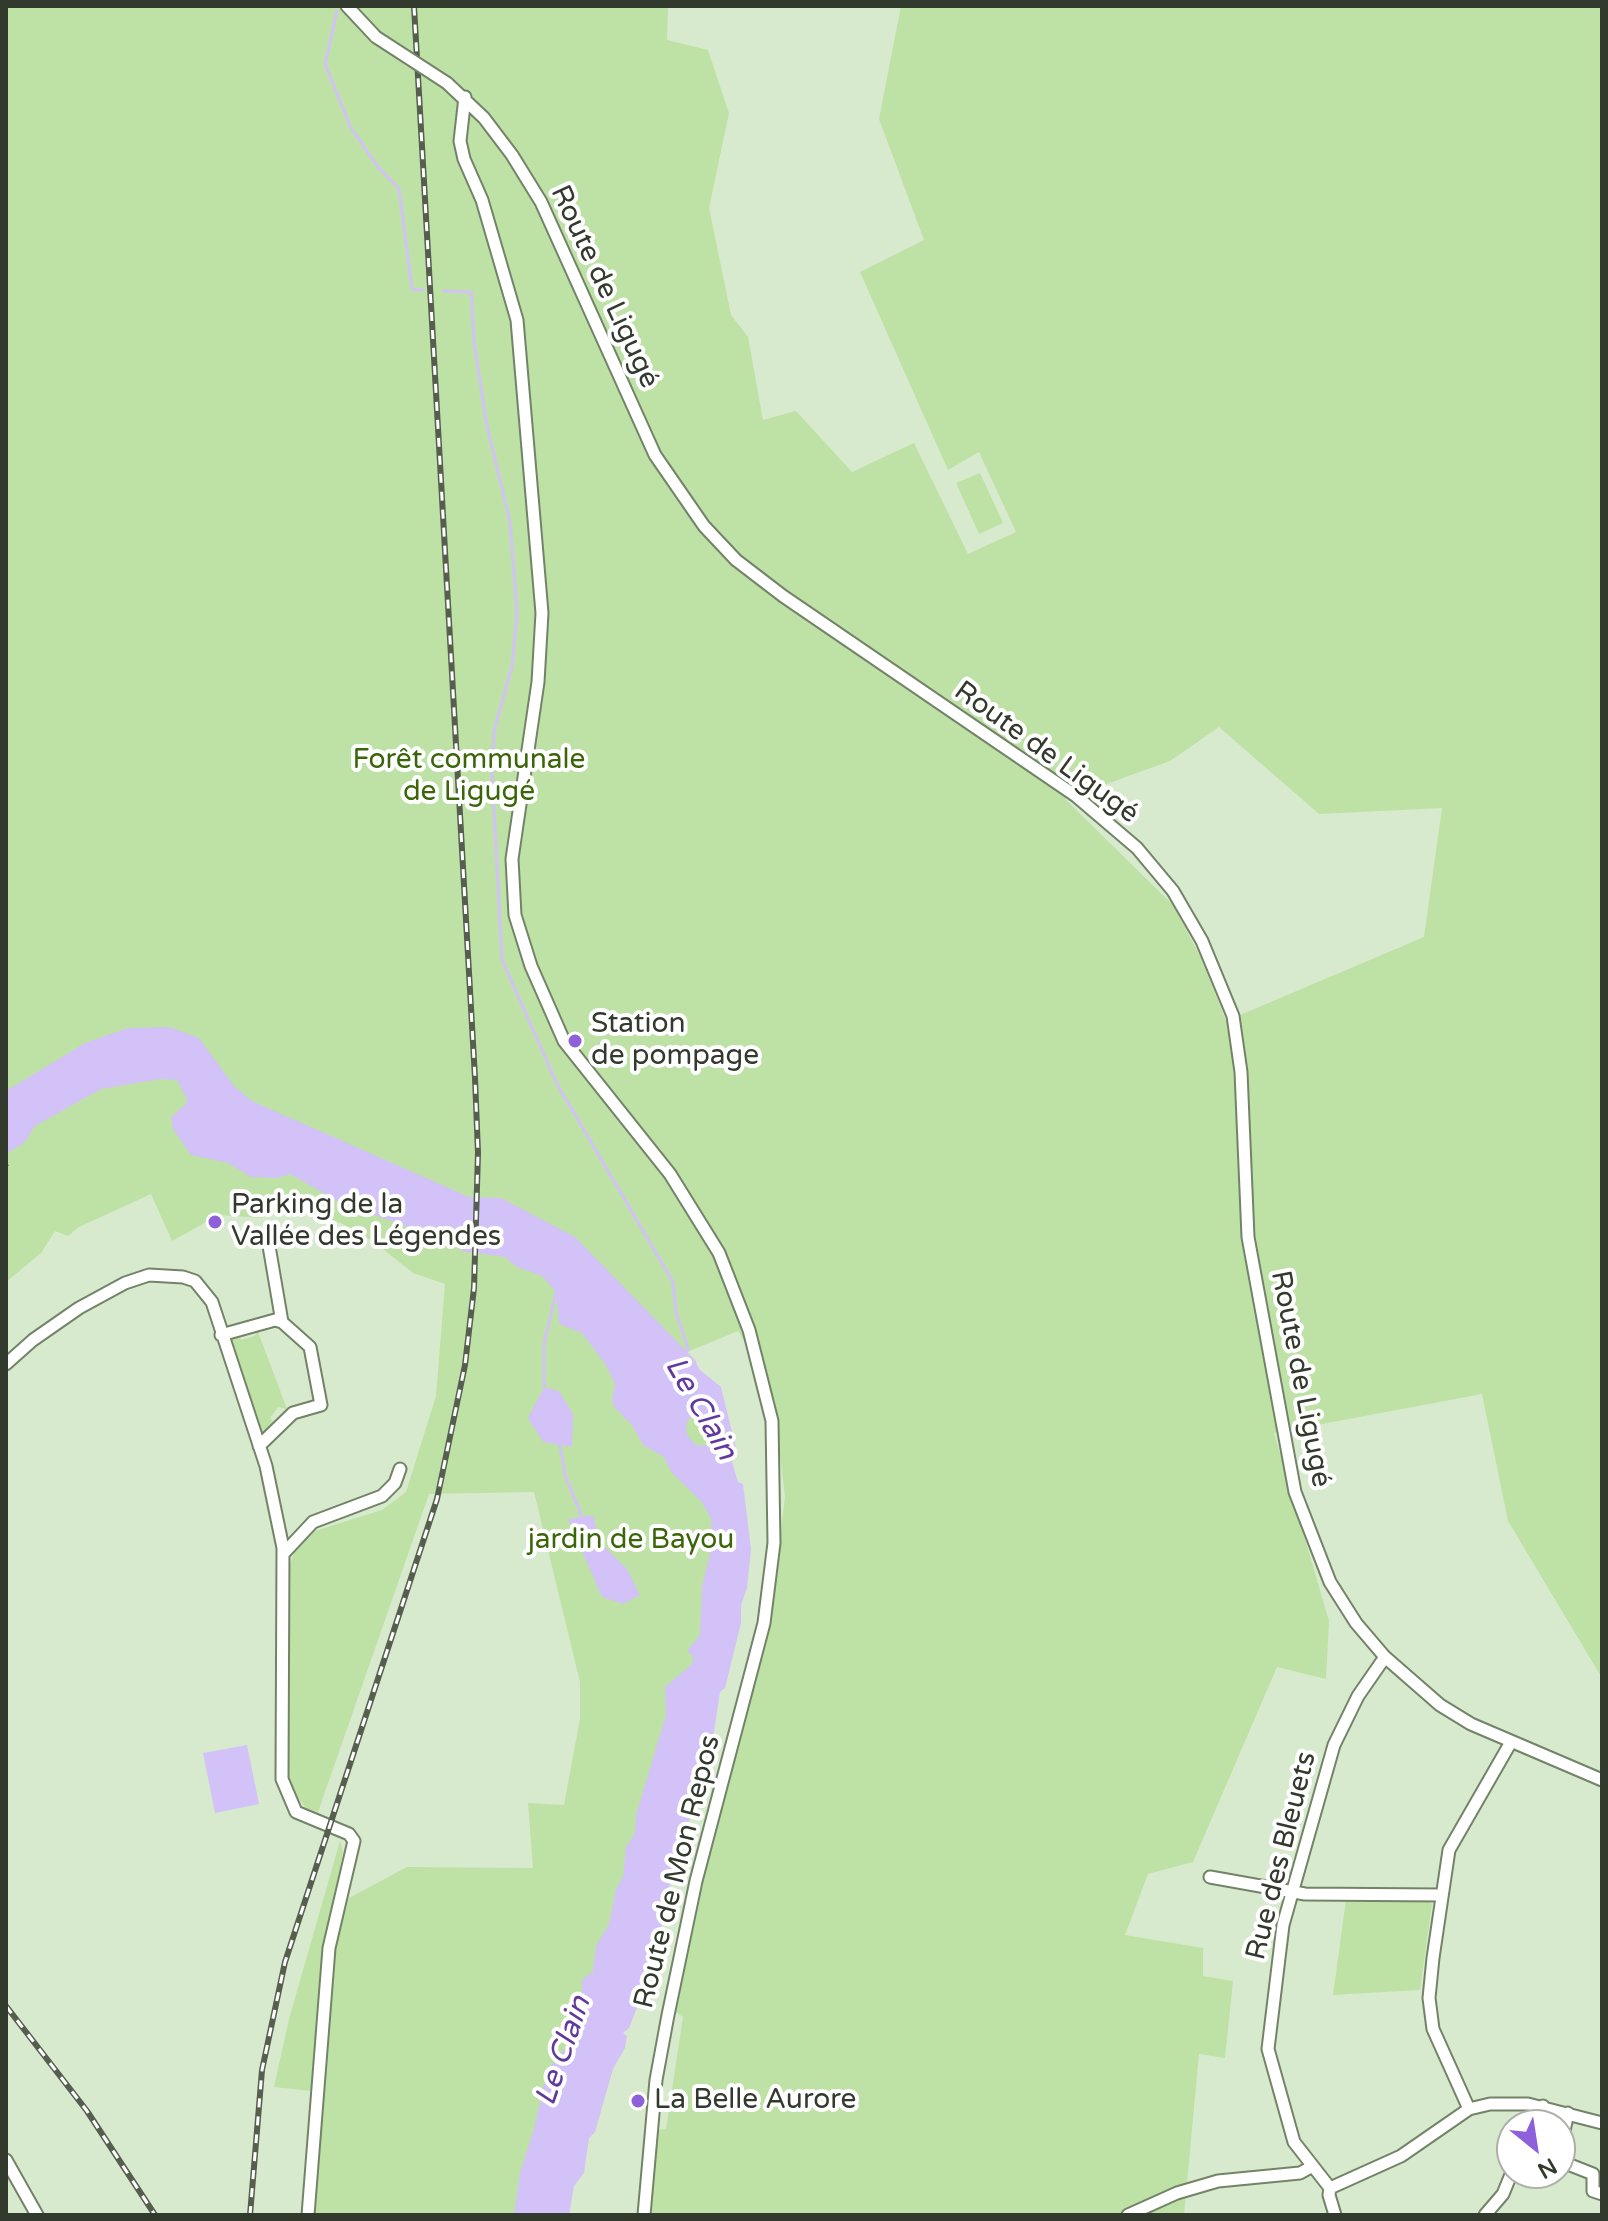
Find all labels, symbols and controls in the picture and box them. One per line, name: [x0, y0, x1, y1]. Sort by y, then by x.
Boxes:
street label: Route de Ligugé: [542, 180, 666, 394]
street label: Route de Ligugé: [947, 675, 1145, 831]
park label: Forêt communale de Ligugé: [353, 744, 585, 810]
place label: Station de pompage: [591, 1008, 759, 1074]
marker: Station de pompage: [566, 1032, 584, 1050]
place label: Parking de la Vallée des Légendes: [231, 1189, 501, 1255]
marker: Parking de la Vallée des Légendes: [206, 1213, 224, 1231]
street label: Route de Ligugé: [1263, 1268, 1337, 1490]
water label: Le Clain: [656, 1351, 744, 1467]
park label: jardin de Bayou: [528, 1524, 734, 1558]
street label: Route de Mon Repos: [628, 1732, 728, 2012]
street label: Rue des Bleuets: [1240, 1748, 1324, 1964]
water label: Le Clain: [529, 1992, 599, 2110]
place label: La Belle Aurore: [654, 2084, 856, 2118]
marker: La Belle Aurore: [629, 2092, 647, 2110]
north arrow: [1496, 2109, 1576, 2189]
text: N: [1533, 2152, 1561, 2184]

